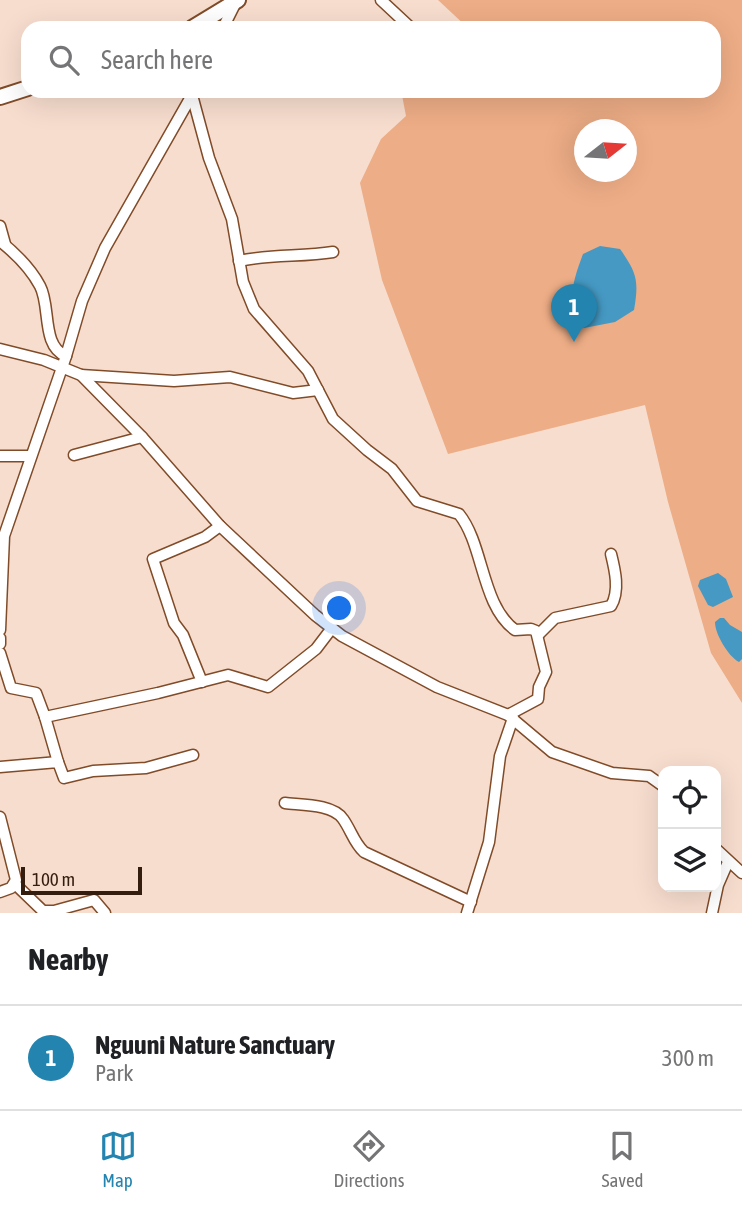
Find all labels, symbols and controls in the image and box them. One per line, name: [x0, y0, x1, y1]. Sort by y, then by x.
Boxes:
search box: [21, 21, 721, 98]
icon: search: [45, 41, 83, 79]
text: Search here: [101, 45, 213, 75]
north arrow: [574, 119, 637, 182]
pin: 1: [551, 284, 597, 342]
your location: [322, 591, 356, 625]
map controls: [658, 766, 721, 892]
button: locate: [658, 766, 721, 829]
button: layers: [658, 829, 721, 892]
scale bar: [21, 864, 142, 896]
text: 100 m: [32, 868, 75, 890]
text: Nearby: [28, 942, 108, 976]
text: Nguuni Nature Sanctuary: [95, 1030, 335, 1060]
text: 1: [46, 1045, 56, 1071]
text: 300 m: [662, 1045, 714, 1071]
text: Park: [95, 1060, 133, 1086]
tab: Map: [99, 1127, 137, 1191]
tab: Directions: [334, 1127, 404, 1191]
tab: Saved: [601, 1127, 643, 1191]

